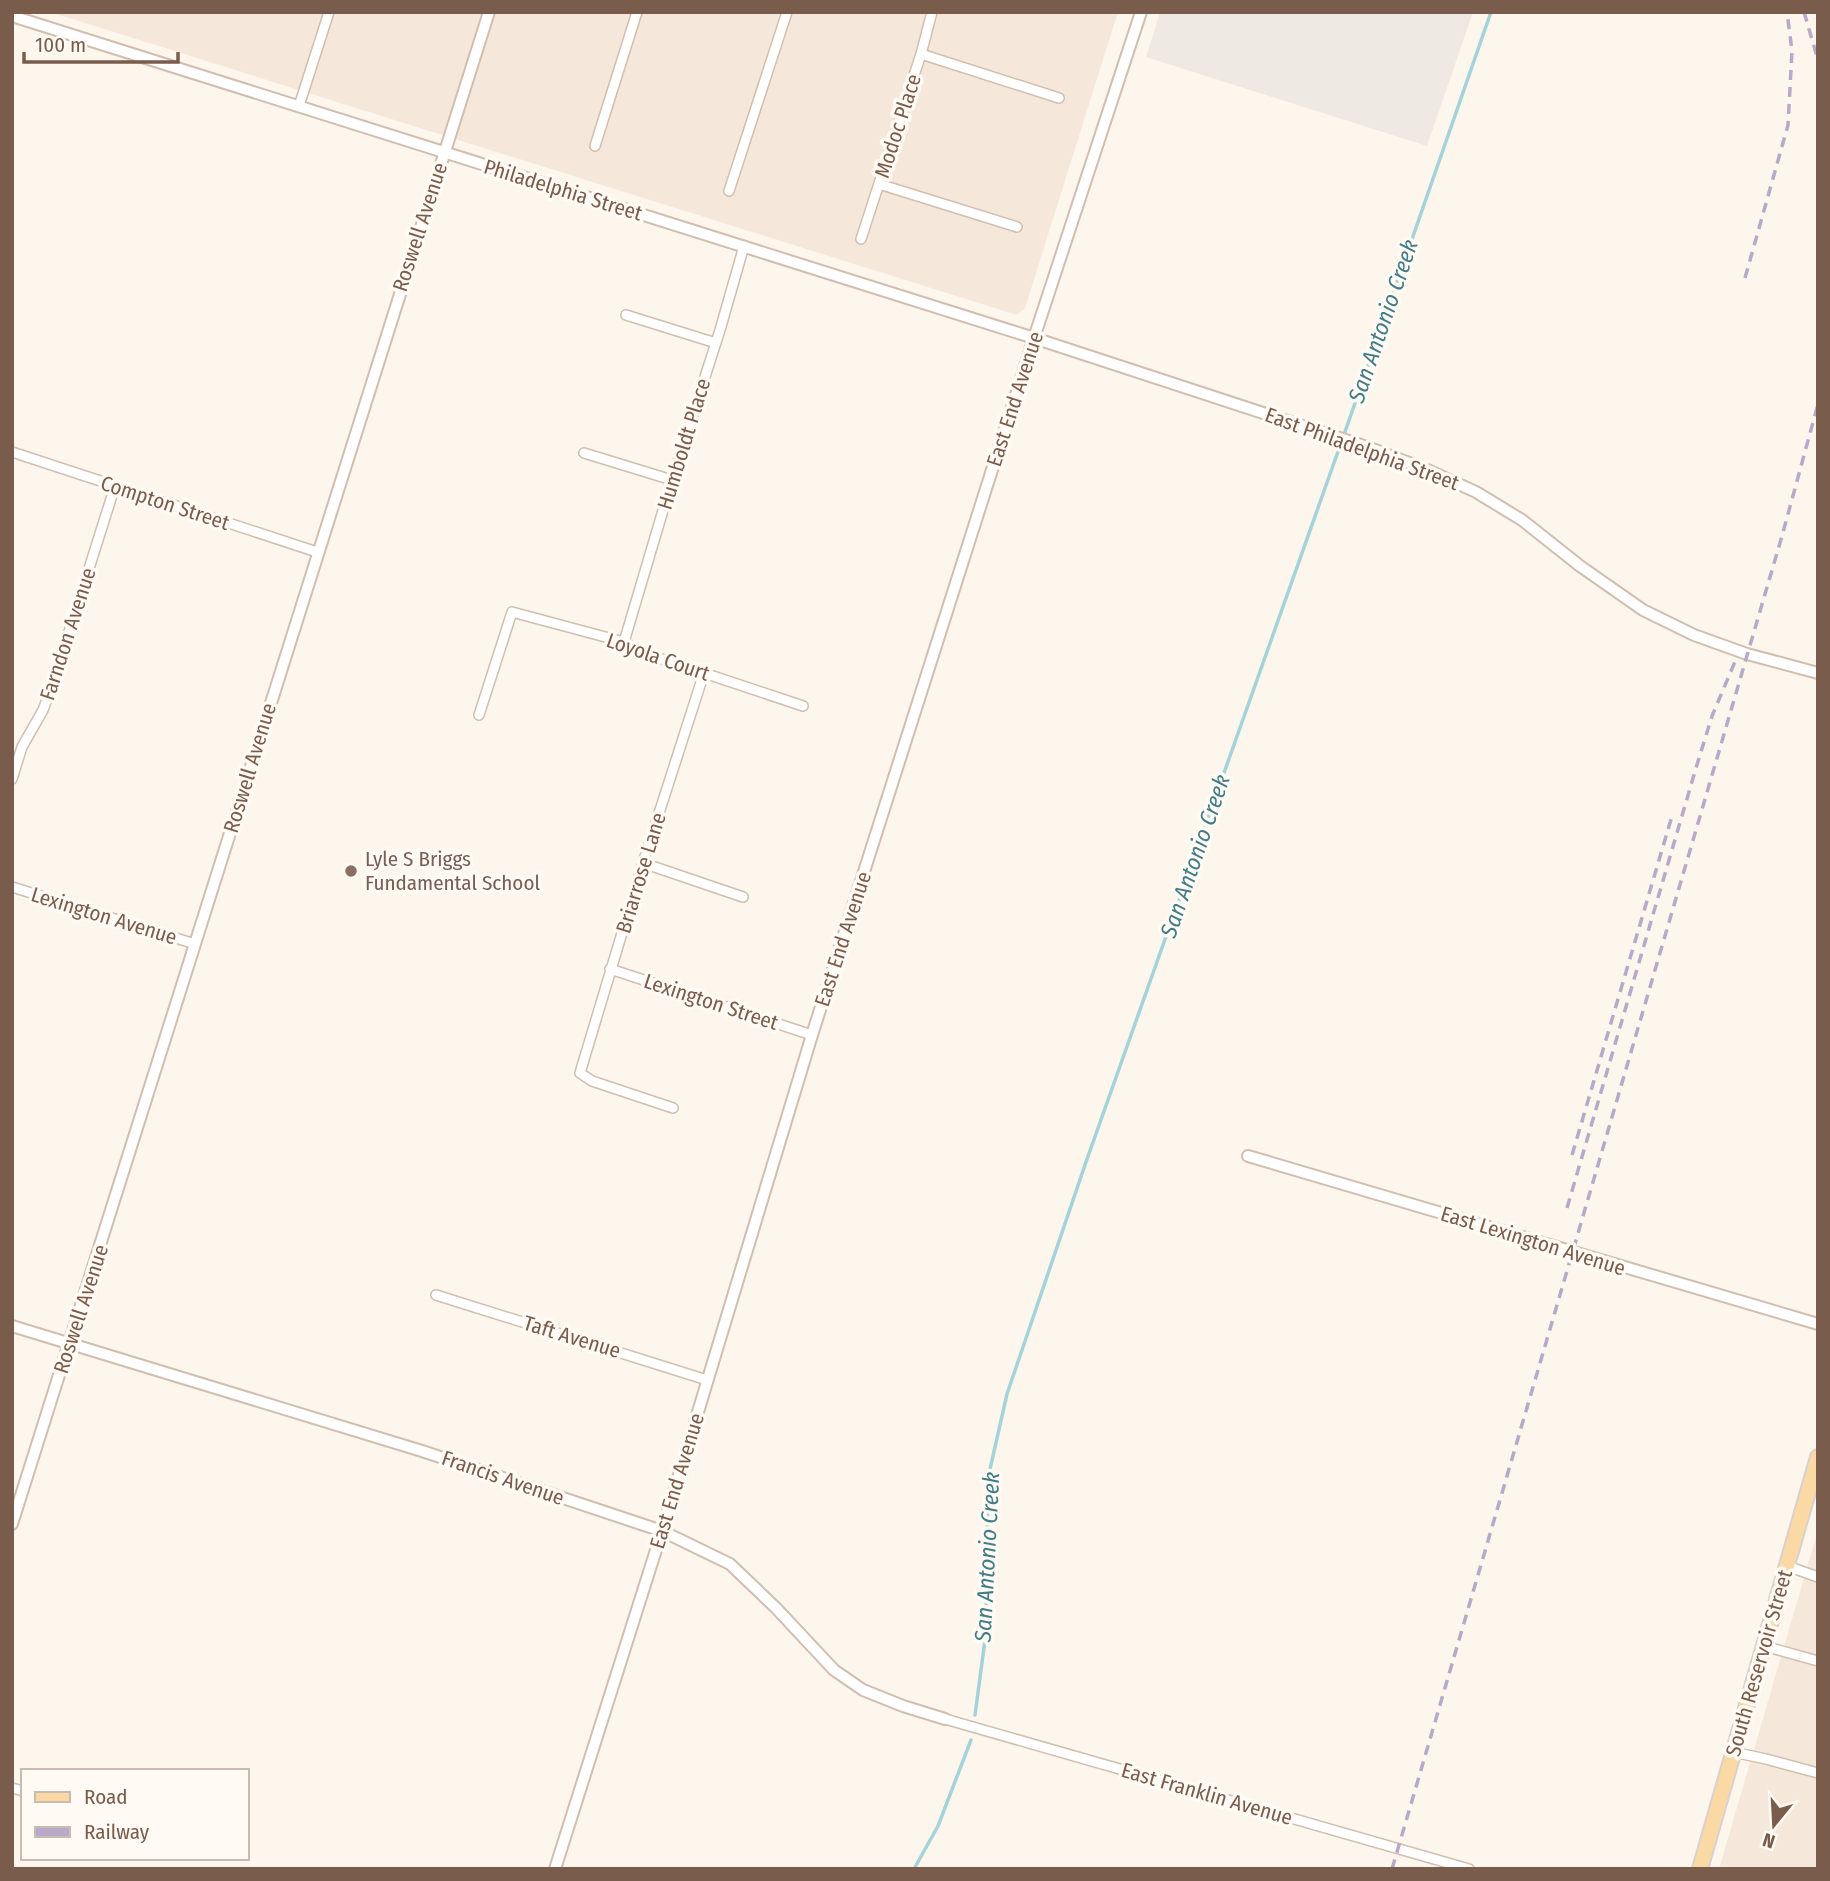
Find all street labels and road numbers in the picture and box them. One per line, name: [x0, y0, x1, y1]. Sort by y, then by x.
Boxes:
street label: Modoc Place: [869, 71, 927, 181]
street label: Philadelphia Street: [481, 154, 645, 226]
street label: Roswell Avenue: [387, 159, 453, 295]
street label: East End Avenue: [981, 328, 1049, 470]
street label: Humboldt Place: [652, 375, 716, 513]
street label: East Philadelphia Street: [1261, 402, 1463, 496]
street label: Compton Street: [97, 470, 233, 536]
street label: Farndon Avenue: [34, 564, 102, 704]
street label: Loyola Court: [603, 627, 713, 687]
street label: Roswell Avenue: [218, 700, 282, 836]
street label: Briarrose Lane: [610, 810, 672, 936]
street label: East End Avenue: [809, 868, 877, 1010]
street label: Lexington Avenue: [28, 881, 180, 951]
street label: Lexington Street: [641, 968, 782, 1036]
street label: East Lexington Avenue: [1438, 1201, 1628, 1281]
street label: Roswell Avenue: [48, 1241, 114, 1377]
street label: Taft Avenue: [520, 1310, 624, 1364]
street label: East End Avenue: [644, 1410, 710, 1552]
street label: Francis Avenue: [438, 1445, 568, 1511]
street label: South Reservoir Street: [1720, 1567, 1798, 1759]
street label: East Franklin Avenue: [1118, 1757, 1296, 1831]

